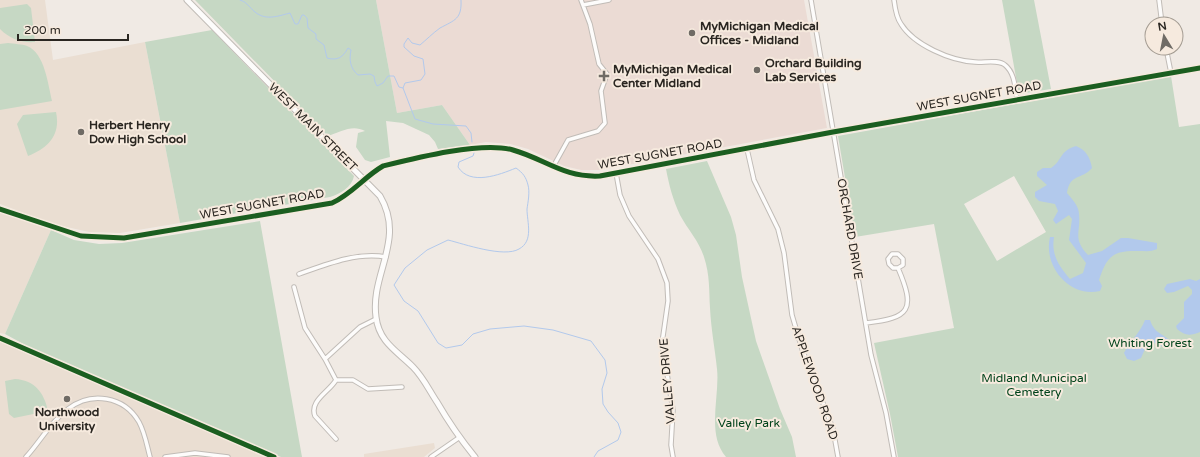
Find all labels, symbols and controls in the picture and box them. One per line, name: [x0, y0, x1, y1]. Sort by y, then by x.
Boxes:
scale bar: [18, 16, 128, 42]
north arrow: [1144, 16, 1184, 56]
place label: MyMichigan Medical Offices - Midland: [700, 19, 819, 47]
text: N: [1157, 19, 1168, 34]
text: 200 m: [24, 23, 61, 37]
marker: MyMichigan Medical Offices - Midland: [687, 28, 697, 38]
place label: Orchard Building Lab Services: [765, 56, 862, 84]
place label: MyMichigan Medical Center Midland: [613, 62, 732, 90]
marker: Orchard Building Lab Services: [752, 65, 762, 75]
marker: MyMichigan Medical Center Midland: [598, 70, 610, 82]
street label: WEST SUGNET ROAD: [915, 78, 1043, 114]
street label: WEST MAIN STREET: [266, 80, 361, 175]
place label: Herbert Henry Dow High School: [89, 118, 186, 147]
marker: Herbert Henry Dow High School: [76, 127, 86, 137]
street label: WEST SUGNET ROAD: [596, 136, 724, 172]
street label: ORCHARD DRIVE: [834, 177, 866, 281]
street label: WEST SUGNET ROAD: [198, 186, 326, 222]
street label: APPLEWOOD ROAD: [789, 324, 841, 442]
park label: Whiting Forest: [1108, 336, 1192, 350]
street label: VALLEY DRIVE: [656, 337, 678, 424]
park label: Midland Municipal Cemetery: [981, 371, 1087, 399]
marker: Northwood University: [62, 394, 72, 404]
place label: Northwood University: [35, 405, 99, 434]
park label: Valley Park: [718, 416, 781, 430]

